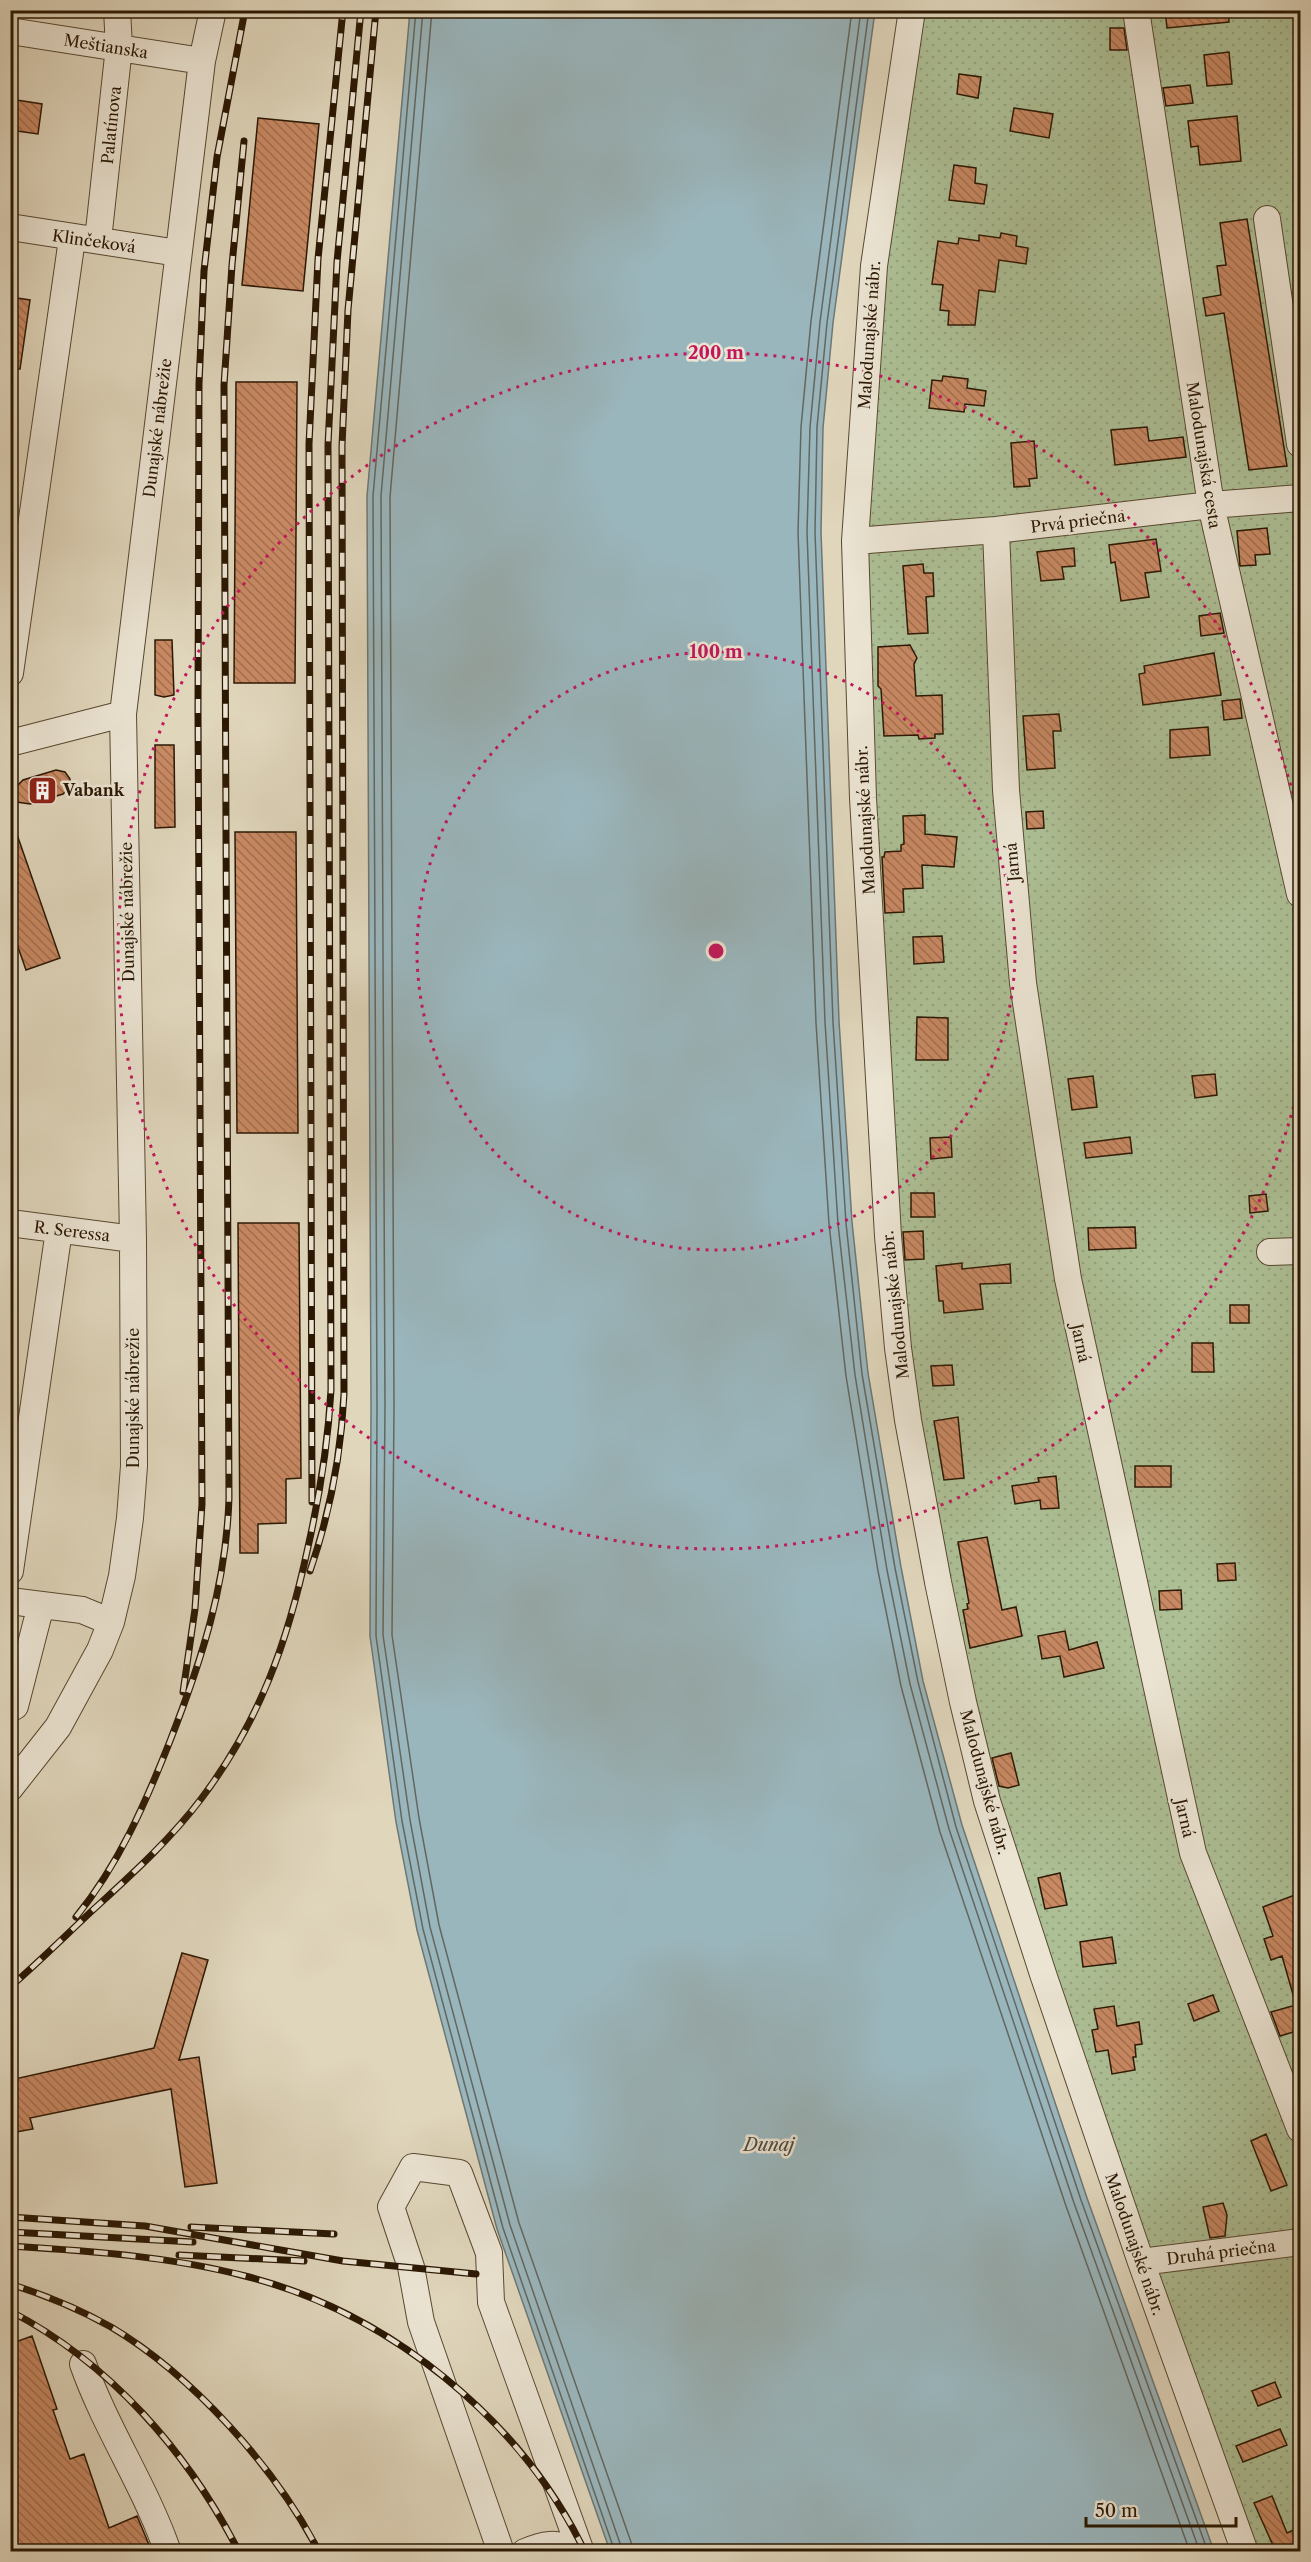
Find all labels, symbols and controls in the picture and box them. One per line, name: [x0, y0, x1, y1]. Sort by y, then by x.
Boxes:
street label: Meštianska: [62, 29, 150, 63]
street label: Palatínova: [97, 84, 125, 165]
street label: Klinčeková: [51, 225, 138, 257]
street label: Malodunajské nábr.: [854, 260, 884, 410]
text: 200 m: [688, 342, 744, 364]
street label: Dunajské nábrežie: [139, 357, 175, 499]
street label: Malodunajská cesta: [1183, 380, 1226, 530]
street label: Prvá priečna: [1029, 505, 1127, 537]
text: 100 m: [689, 641, 743, 663]
street label: Malodunajské nábr.: [851, 745, 879, 895]
building icon: Vabank: [26, 774, 58, 806]
place label: Vabank: [62, 780, 125, 800]
street label: Jarná: [1000, 841, 1024, 885]
street label: Dunajské nábrežie: [116, 842, 138, 982]
centre of rings: [706, 941, 726, 961]
street label: R. Seressa: [33, 1216, 112, 1246]
street label: Malodunajské nábr.: [877, 1230, 913, 1380]
street label: Jarná: [1067, 1319, 1095, 1365]
street label: Dunajské nábrežie: [123, 1328, 143, 1468]
street label: Malodunajské nábr.: [956, 1707, 1014, 1857]
street label: Jarná: [1170, 1794, 1199, 1840]
water label: Dunaj: [742, 2134, 795, 2156]
street label: Malodunajské nábr.: [1101, 2170, 1169, 2318]
street label: Druhá priečna: [1165, 2235, 1277, 2269]
scale bar: [1086, 2490, 1236, 2528]
text: 50 m: [1095, 2500, 1138, 2522]

